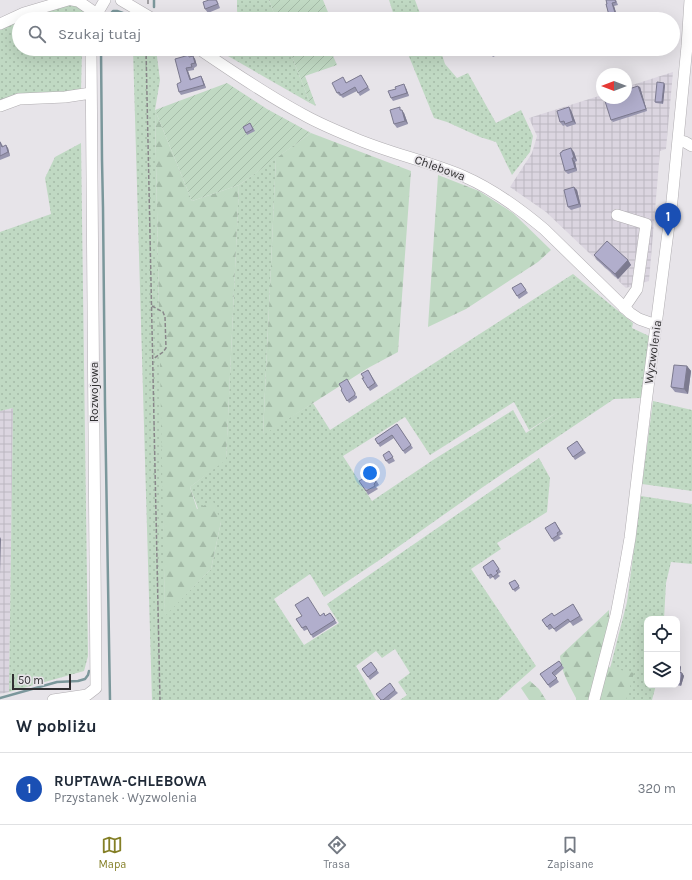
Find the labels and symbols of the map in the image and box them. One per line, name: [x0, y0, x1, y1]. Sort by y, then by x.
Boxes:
north arrow: [596, 68, 632, 104]
street label: Chlebowa: [413, 152, 467, 184]
pin: 1: [655, 203, 681, 236]
street label: Wyzwolenia: [642, 319, 664, 385]
street label: Rozwojowa: [87, 362, 101, 422]
your location: [360, 463, 380, 483]
scale bar: [12, 672, 71, 691]

